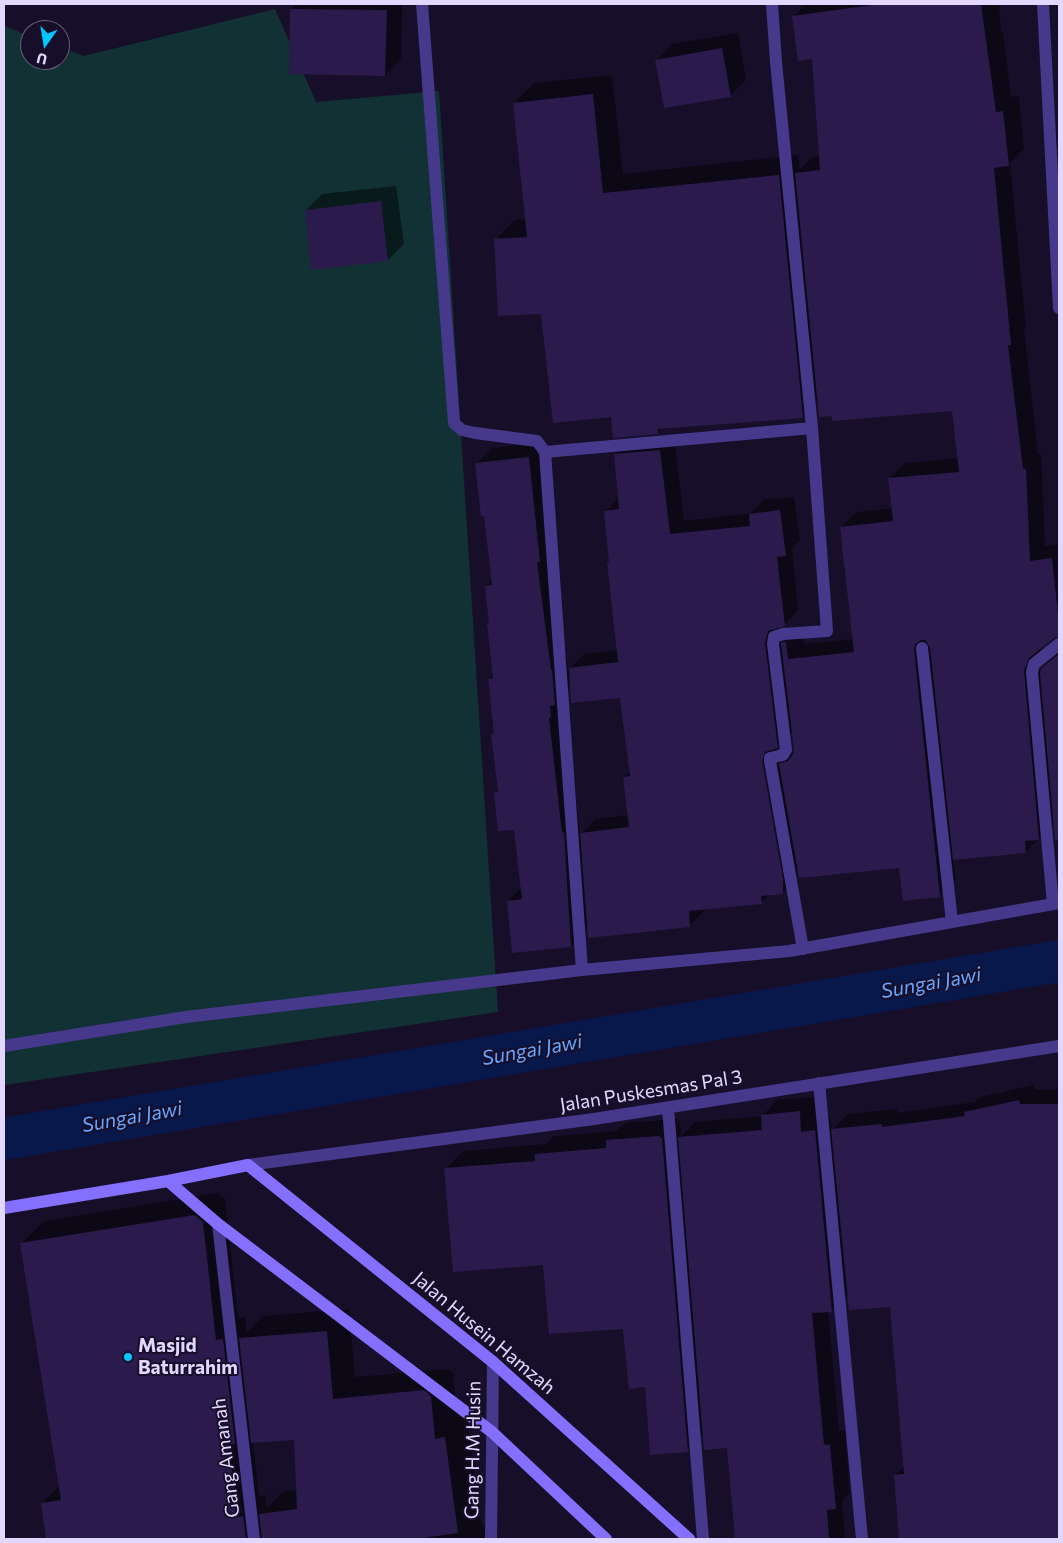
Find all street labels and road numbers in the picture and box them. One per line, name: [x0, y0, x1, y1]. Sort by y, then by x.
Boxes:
street label: Jalan Puskesmas Pal 3: [558, 1065, 744, 1117]
street label: Jalan Husein Hamzah: [408, 1267, 560, 1399]
street label: Gang H.M Husin: [460, 1381, 486, 1519]
street label: Gang Amanah: [207, 1397, 245, 1519]

